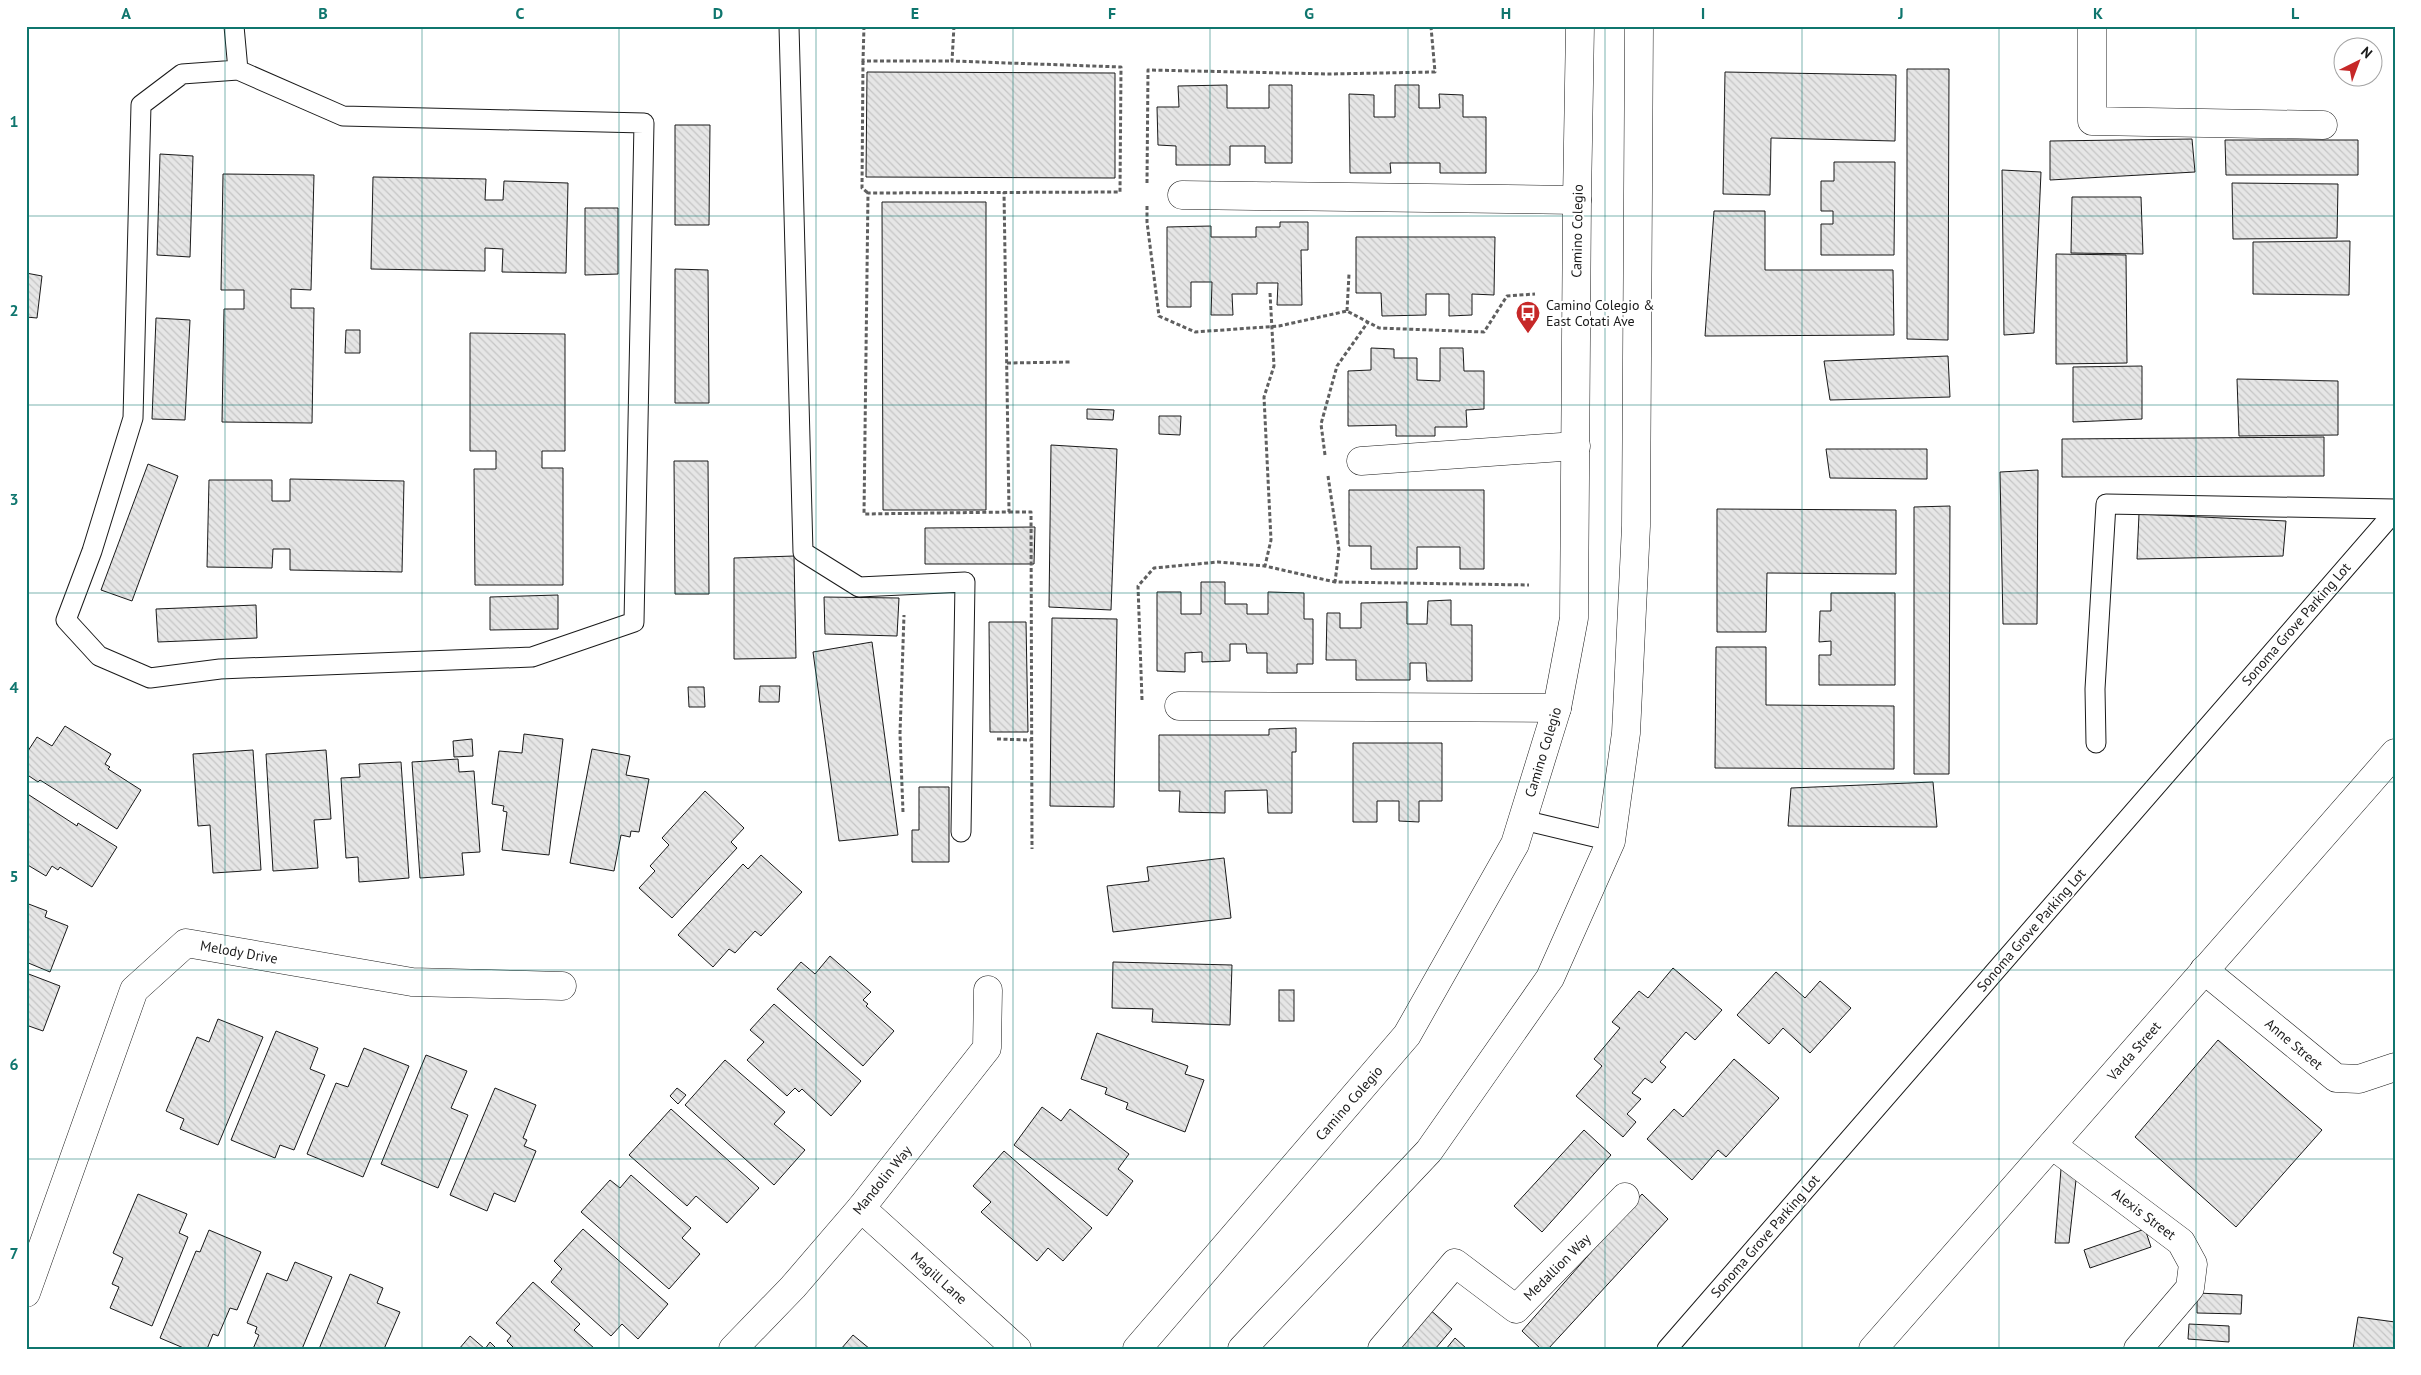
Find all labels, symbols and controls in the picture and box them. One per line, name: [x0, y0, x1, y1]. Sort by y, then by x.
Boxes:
text: A: [121, 3, 131, 23]
text: B: [318, 3, 328, 23]
text: C: [516, 3, 525, 23]
text: D: [713, 3, 723, 23]
text: E: [911, 3, 919, 23]
text: F: [1108, 3, 1116, 23]
text: G: [1304, 3, 1314, 23]
text: H: [1501, 3, 1511, 23]
text: I: [1701, 3, 1705, 23]
text: J: [1897, 3, 1904, 23]
text: K: [2093, 3, 2103, 23]
text: L: [2291, 3, 2300, 23]
north arrow: [2334, 38, 2384, 88]
text: N: [2357, 43, 2376, 62]
text: 1: [9, 111, 19, 131]
street label: Camino Colegio: [1567, 184, 1587, 278]
place label: Camino Colegio & East Cotati Ave: [1546, 296, 1655, 330]
text: 2: [9, 300, 19, 320]
bus stop icon: Camino Colegio & East Cotati Ave: [1515, 300, 1541, 334]
text: 3: [9, 489, 19, 509]
street label: Sonoma Grove Parking Lot: [2238, 559, 2355, 689]
text: 4: [9, 677, 19, 697]
street label: Camino Colegio: [1521, 705, 1565, 799]
street label: Sonoma Grove Parking Lot: [1973, 865, 2090, 995]
text: 5: [9, 866, 19, 886]
street label: Melody Drive: [199, 936, 279, 968]
street label: Anne Street: [2261, 1015, 2327, 1074]
street label: Varda Street: [2103, 1017, 2165, 1085]
text: 6: [9, 1054, 19, 1074]
street label: Camino Colegio: [1312, 1062, 1386, 1144]
street label: Mandolin Way: [849, 1141, 916, 1218]
street label: Sonoma Grove Parking Lot: [1707, 1171, 1824, 1301]
street label: Alexis Street: [2108, 1184, 2180, 1244]
street label: Medallion Way: [1520, 1229, 1595, 1304]
text: 7: [9, 1243, 19, 1263]
street label: Magill Lane: [907, 1248, 971, 1308]

